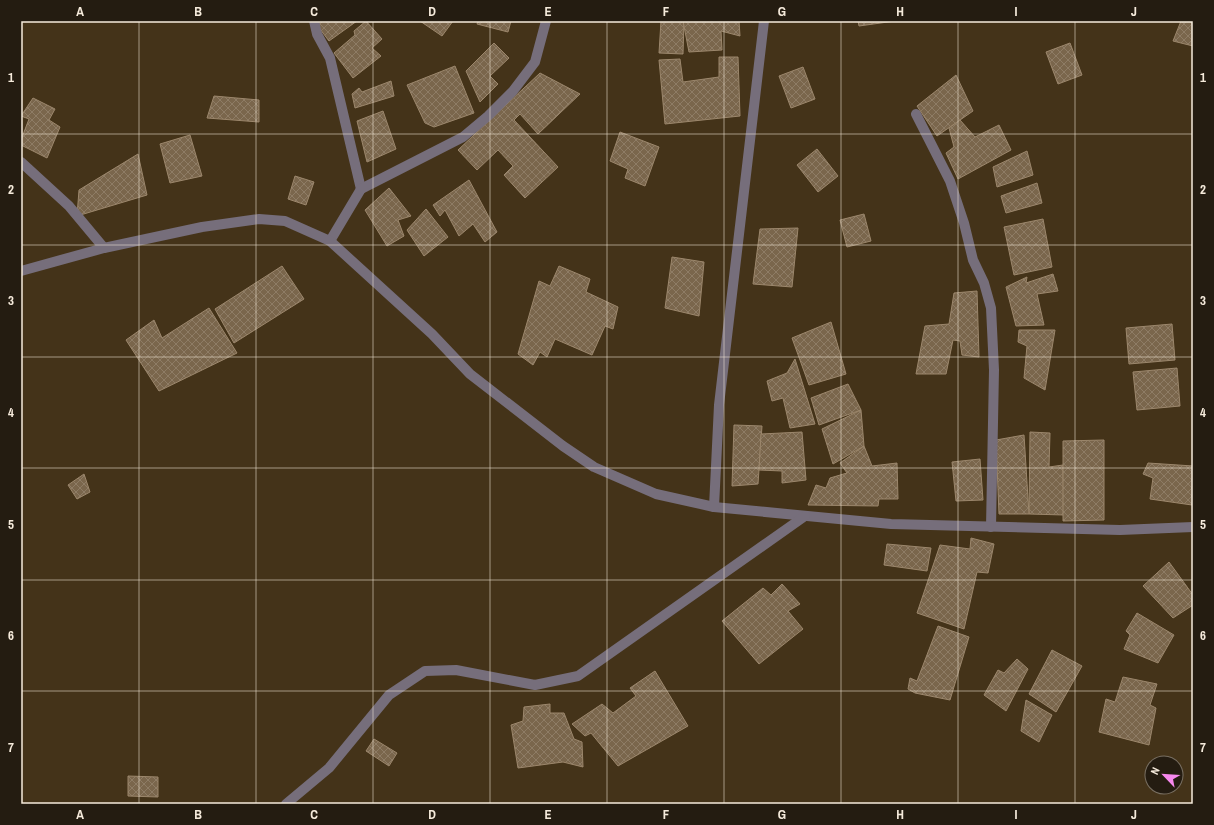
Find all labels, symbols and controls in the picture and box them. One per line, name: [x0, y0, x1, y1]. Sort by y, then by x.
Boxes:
text: A: [76, 3, 84, 20]
text: B: [194, 3, 202, 20]
text: C: [310, 3, 318, 20]
text: D: [428, 3, 436, 20]
text: E: [544, 3, 552, 20]
text: F: [663, 3, 670, 20]
text: G: [778, 3, 786, 20]
text: H: [896, 3, 904, 20]
text: I: [1015, 3, 1018, 20]
text: J: [1131, 3, 1137, 20]
text: 1: [8, 69, 14, 86]
text: 1: [1200, 69, 1206, 86]
text: 2: [8, 181, 14, 198]
text: 2: [1200, 181, 1206, 198]
text: 3: [8, 292, 14, 309]
text: 3: [1200, 292, 1206, 309]
text: 4: [8, 404, 14, 421]
text: 4: [1200, 404, 1206, 421]
text: 5: [8, 516, 14, 533]
text: 5: [1200, 516, 1206, 533]
text: 6: [8, 627, 14, 644]
text: 6: [1200, 627, 1206, 644]
text: 7: [8, 739, 14, 756]
text: 7: [1200, 739, 1206, 756]
north arrow: [1144, 755, 1184, 795]
text: N: [1147, 765, 1163, 777]
text: A: [76, 806, 84, 823]
text: B: [194, 806, 202, 823]
text: C: [310, 806, 318, 823]
text: D: [428, 806, 436, 823]
text: E: [544, 806, 552, 823]
text: F: [663, 806, 670, 823]
text: G: [778, 806, 786, 823]
text: H: [896, 806, 904, 823]
text: I: [1015, 806, 1018, 823]
text: J: [1131, 806, 1137, 823]

